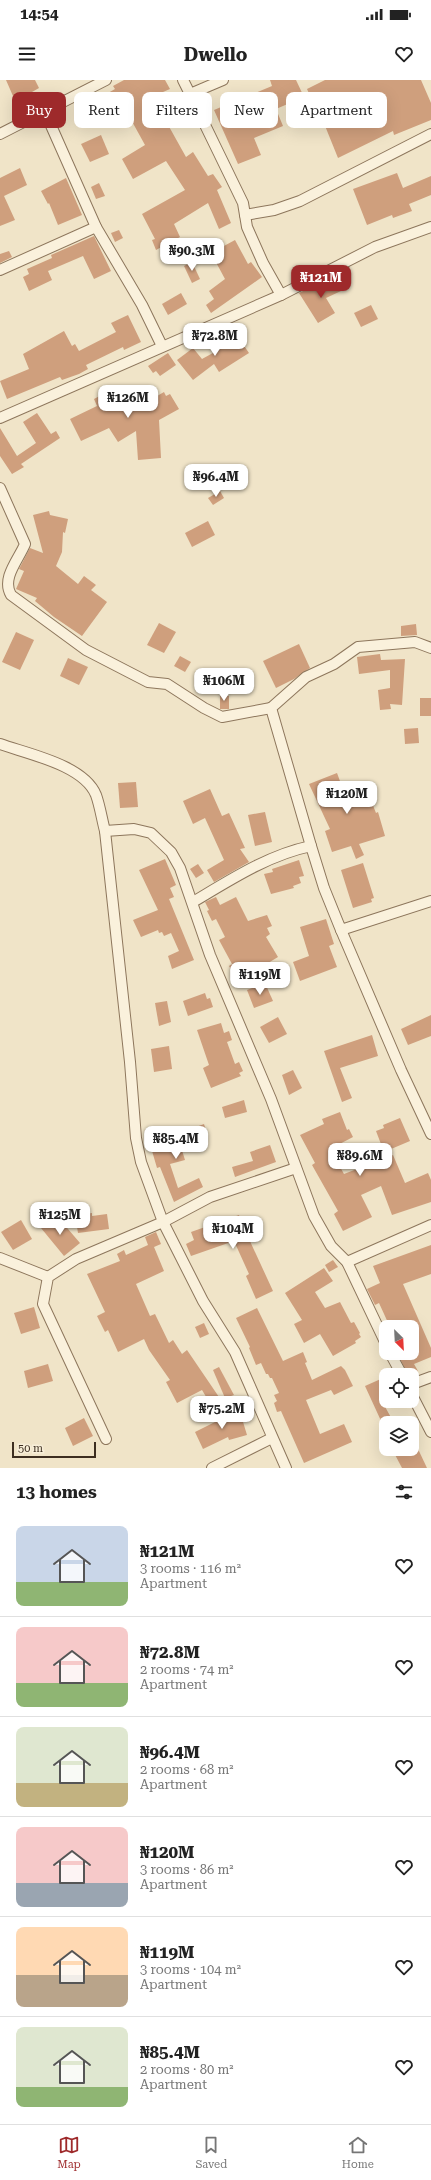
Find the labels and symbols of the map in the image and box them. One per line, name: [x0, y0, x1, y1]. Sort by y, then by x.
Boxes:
pin: ₦90.3M: [159, 238, 225, 272]
pin: ₦121M: [293, 265, 349, 299]
pin: ₦72.8M: [182, 323, 248, 357]
pin: ₦126M: [100, 385, 156, 419]
pin: ₦96.4M: [183, 464, 249, 498]
pin: ₦106M: [196, 668, 252, 702]
pin: ₦120M: [319, 781, 375, 815]
pin: ₦119M: [232, 962, 288, 996]
pin: ₦85.4M: [143, 1126, 209, 1160]
pin: ₦89.6M: [327, 1143, 393, 1177]
pin: ₦125M: [32, 1202, 88, 1236]
pin: ₦104M: [205, 1216, 261, 1250]
north arrow: [379, 1320, 419, 1360]
pin: ₦75.2M: [189, 1396, 255, 1430]
scale bar: [12, 1440, 96, 1459]

